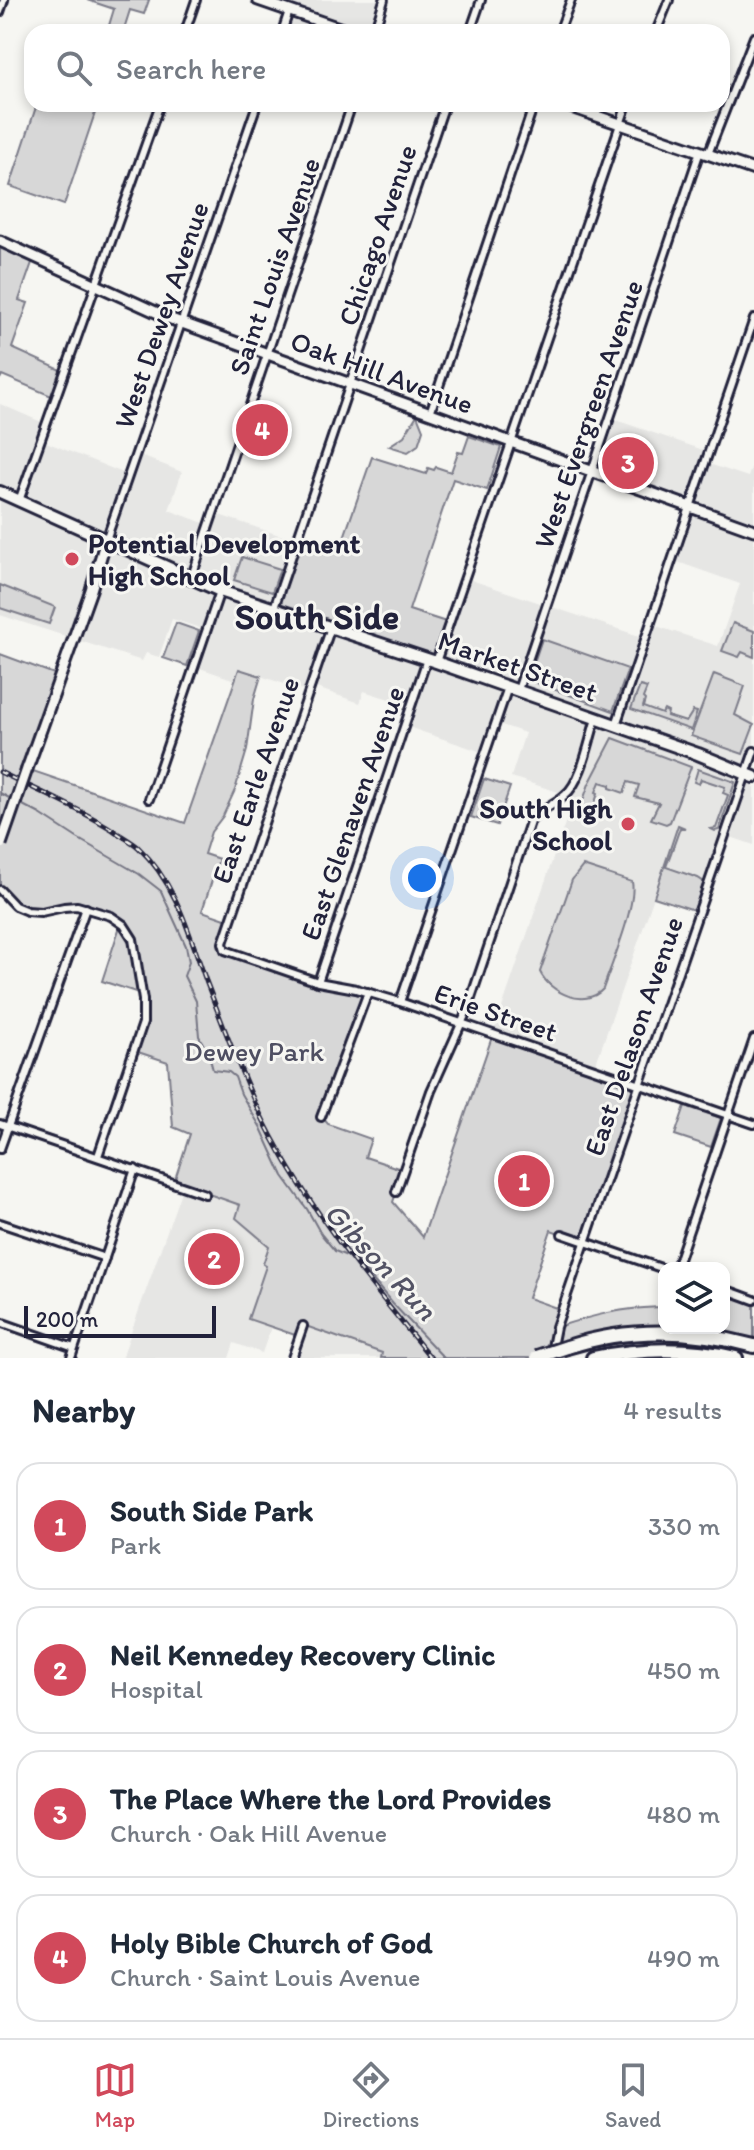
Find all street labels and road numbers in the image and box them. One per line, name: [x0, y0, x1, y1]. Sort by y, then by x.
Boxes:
street label: Chicago Avenue: [330, 140, 424, 330]
street label: Saint Louis Avenue: [221, 153, 327, 379]
street label: West Dewey Avenue: [106, 197, 216, 433]
street label: West Evergreen Avenue: [526, 275, 650, 553]
street label: Oak Hill Avenue: [286, 323, 478, 421]
street label: Market Street: [434, 623, 602, 709]
street label: East Earle Avenue: [204, 672, 306, 888]
street label: East Glenaven Avenue: [293, 682, 411, 944]
street label: East Delason Avenue: [576, 912, 690, 1160]
street label: Erie Street: [430, 975, 562, 1049]

